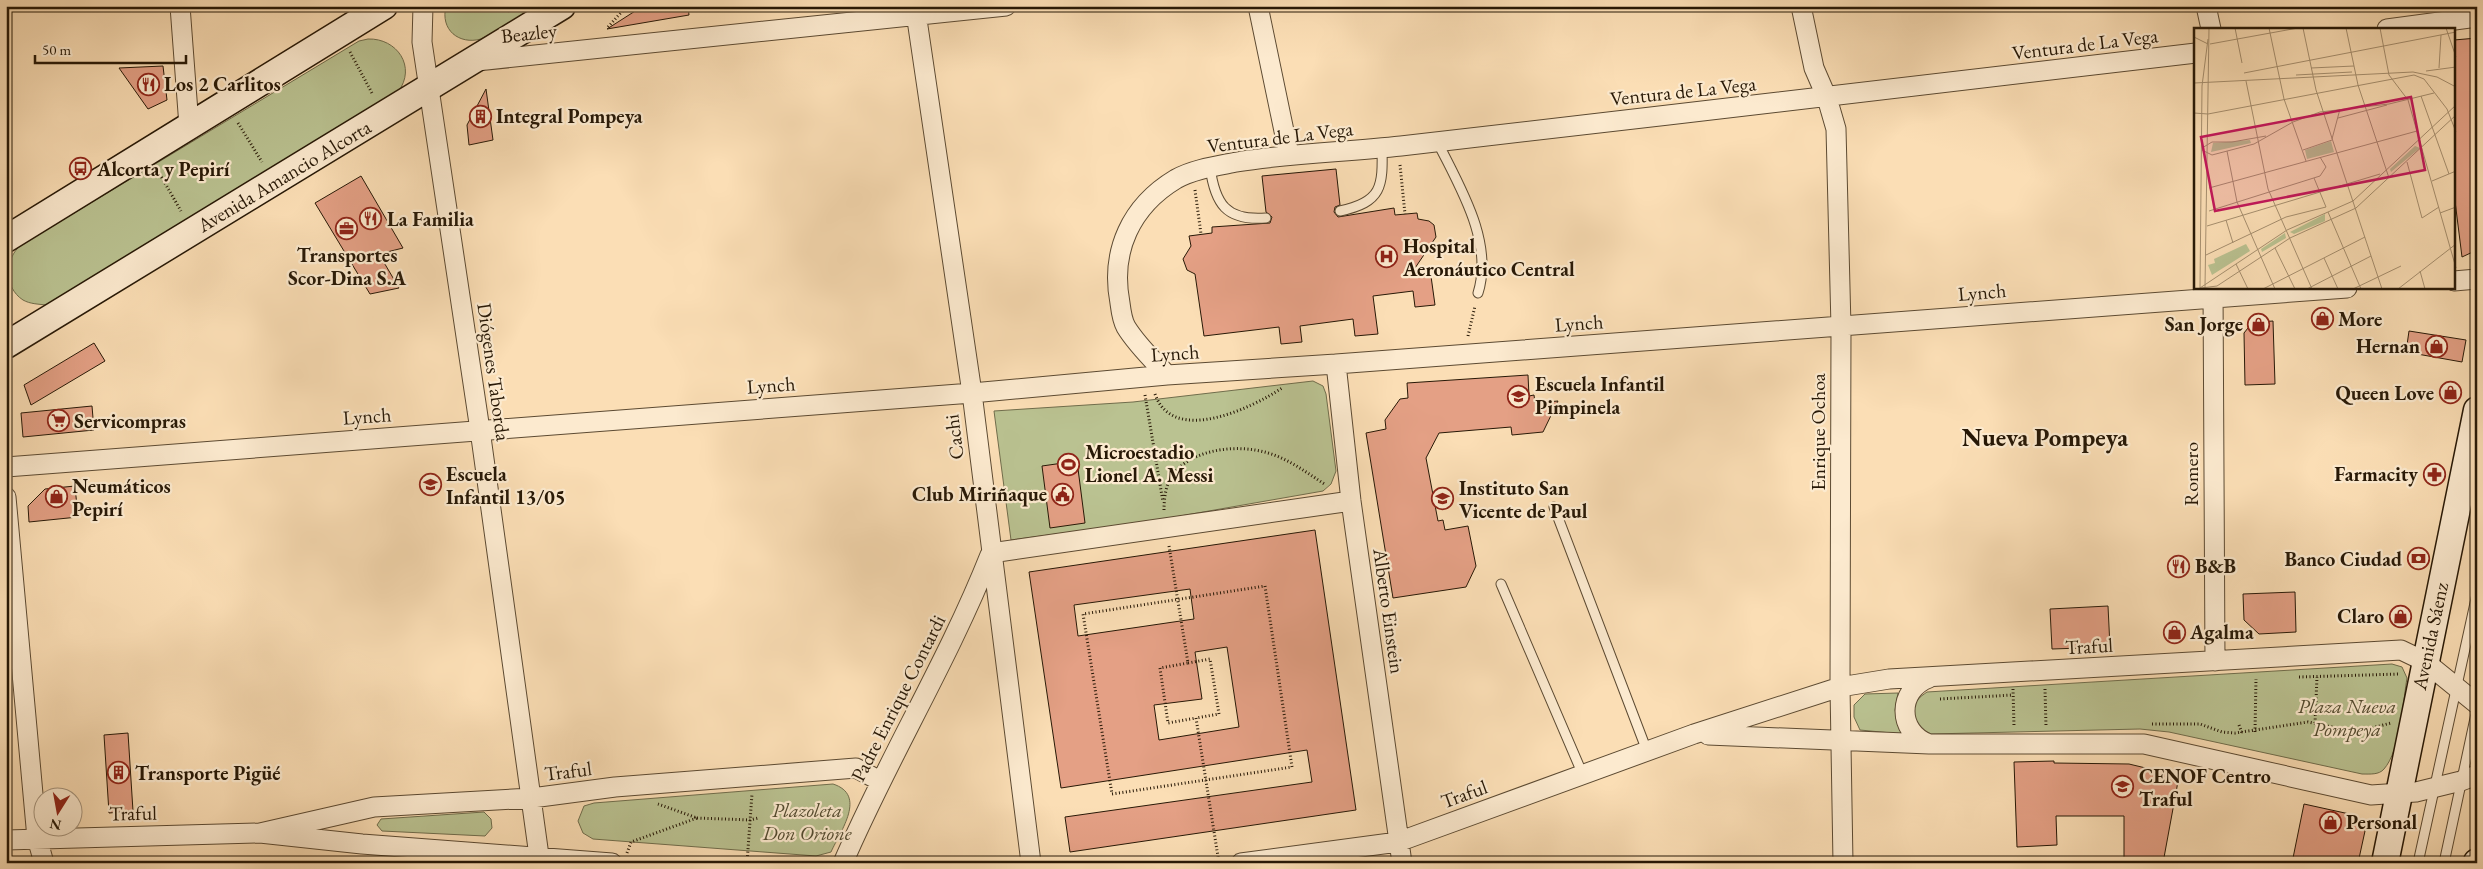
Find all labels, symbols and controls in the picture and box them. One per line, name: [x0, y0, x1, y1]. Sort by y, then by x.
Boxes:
street label: Beazley: [500, 17, 558, 49]
street label: Ventura de La Vega: [2011, 22, 2159, 66]
inset map: [2194, 28, 2456, 289]
scale bar: [35, 32, 186, 64]
text: 50 m: [42, 40, 71, 59]
street label: Ventura de La Vega: [1609, 70, 1757, 112]
place label: Los 2 Carlitos: [164, 71, 281, 97]
restaurant icon: Los 2 Carlitos: [136, 72, 160, 96]
place label: Integral Pompeya: [496, 103, 643, 129]
building icon: Integral Pompeya: [468, 104, 492, 128]
street label: Avenida Amancio Alcorta: [192, 114, 376, 239]
street label: Ventura de La Vega: [1206, 115, 1354, 159]
place label: Alcorta y Pepirí: [96, 156, 230, 182]
bus stop icon: Alcorta y Pepirí: [69, 157, 93, 181]
place label: La Familia: [387, 206, 474, 232]
restaurant icon: La Familia: [359, 207, 383, 231]
office icon: Transportes Scor-Dina S.A: [335, 217, 359, 241]
place label: Hospital Aeronáutico Central: [1402, 233, 1575, 282]
place label: Transportes Scor-Dina S.A: [288, 242, 407, 291]
hospital icon: Hospital Aeronáutico Central: [1375, 245, 1399, 269]
street label: Lynch: [1957, 277, 2007, 307]
street label: Diógenes Taborda: [471, 301, 517, 443]
place label: More: [2338, 306, 2382, 332]
shop icon: More: [2310, 307, 2334, 331]
street label: Lynch: [1554, 308, 1604, 338]
place label: San Jorge: [2165, 311, 2243, 337]
shop icon: San Jorge: [2247, 312, 2271, 336]
place label: Hernan: [2356, 333, 2420, 359]
shop icon: Hernan: [2424, 334, 2448, 358]
street label: Lynch: [1150, 338, 1200, 368]
street label: Lynch: [746, 370, 796, 400]
place label: Escuela Infantil Pimpinela: [1535, 371, 1665, 420]
street label: Enrique Ochoa: [1805, 373, 1831, 491]
place label: Queen Love: [2336, 380, 2434, 406]
shop icon: Queen Love: [2438, 381, 2462, 405]
school or university icon: Escuela Infantil Pimpinela: [1507, 384, 1531, 408]
street label: Lynch: [342, 401, 392, 431]
place label: Servicompras: [74, 408, 186, 434]
supermarket icon: Servicompras: [46, 409, 70, 433]
street label: Cachi: [938, 413, 970, 461]
district label: Nueva Pompeya: [1962, 421, 2129, 454]
place label: Microestadio Lionel A. Messi: [1085, 439, 1214, 488]
street label: Romero: [2178, 442, 2204, 506]
sports icon: Microestadio Lionel A. Messi: [1057, 452, 1081, 476]
place label: Escuela Infantil 13/05: [446, 461, 566, 510]
place label: Farmacity: [2334, 461, 2418, 487]
pharmacy icon: Farmacity: [2422, 462, 2446, 486]
place label: Neumáticos Pepirí: [72, 473, 171, 522]
school or university icon: Escuela Infantil 13/05: [418, 473, 442, 497]
place label: Instituto San Vicente de Paul: [1459, 475, 1588, 524]
place label: Club Miriñaque: [912, 481, 1047, 507]
public building icon: Club Miriñaque: [1051, 482, 1075, 506]
shop icon: Neumáticos Pepirí: [44, 485, 68, 509]
school or university icon: Instituto San Vicente de Paul: [1431, 487, 1455, 511]
street label: Alberto Einstein: [1367, 546, 1411, 676]
place label: Banco Ciudad: [2284, 546, 2402, 572]
bank icon: Banco Ciudad: [2406, 547, 2430, 571]
place label: B&B: [2195, 553, 2236, 579]
restaurant icon: B&B: [2167, 554, 2191, 578]
street label: Avenida Sáenz: [2406, 579, 2454, 693]
place label: Claro: [2337, 603, 2384, 629]
shop icon: Claro: [2388, 604, 2412, 628]
street label: Padre Enrique Contardi: [845, 610, 951, 786]
place label: Agalma: [2189, 619, 2254, 645]
shop icon: Agalma: [2162, 620, 2186, 644]
street label: Traful: [2064, 632, 2114, 660]
park label: Plaza Nueva Pompeya: [2298, 693, 2396, 742]
street label: Traful: [543, 755, 593, 787]
place label: Transporte Pigüé: [135, 760, 281, 786]
building icon: Transporte Pigüé: [107, 761, 131, 785]
place label: CENOF Centro Traful: [2139, 763, 2271, 812]
street label: Traful: [1437, 774, 1491, 814]
school or university icon: CENOF Centro Traful: [2111, 775, 2135, 799]
north arrow: [32, 786, 82, 836]
park label: Plazoleta Don Orione: [761, 797, 852, 846]
street label: Traful: [109, 800, 157, 826]
place label: Personal: [2346, 809, 2418, 835]
shop icon: Personal: [2318, 810, 2342, 834]
text: N: [48, 815, 63, 835]

